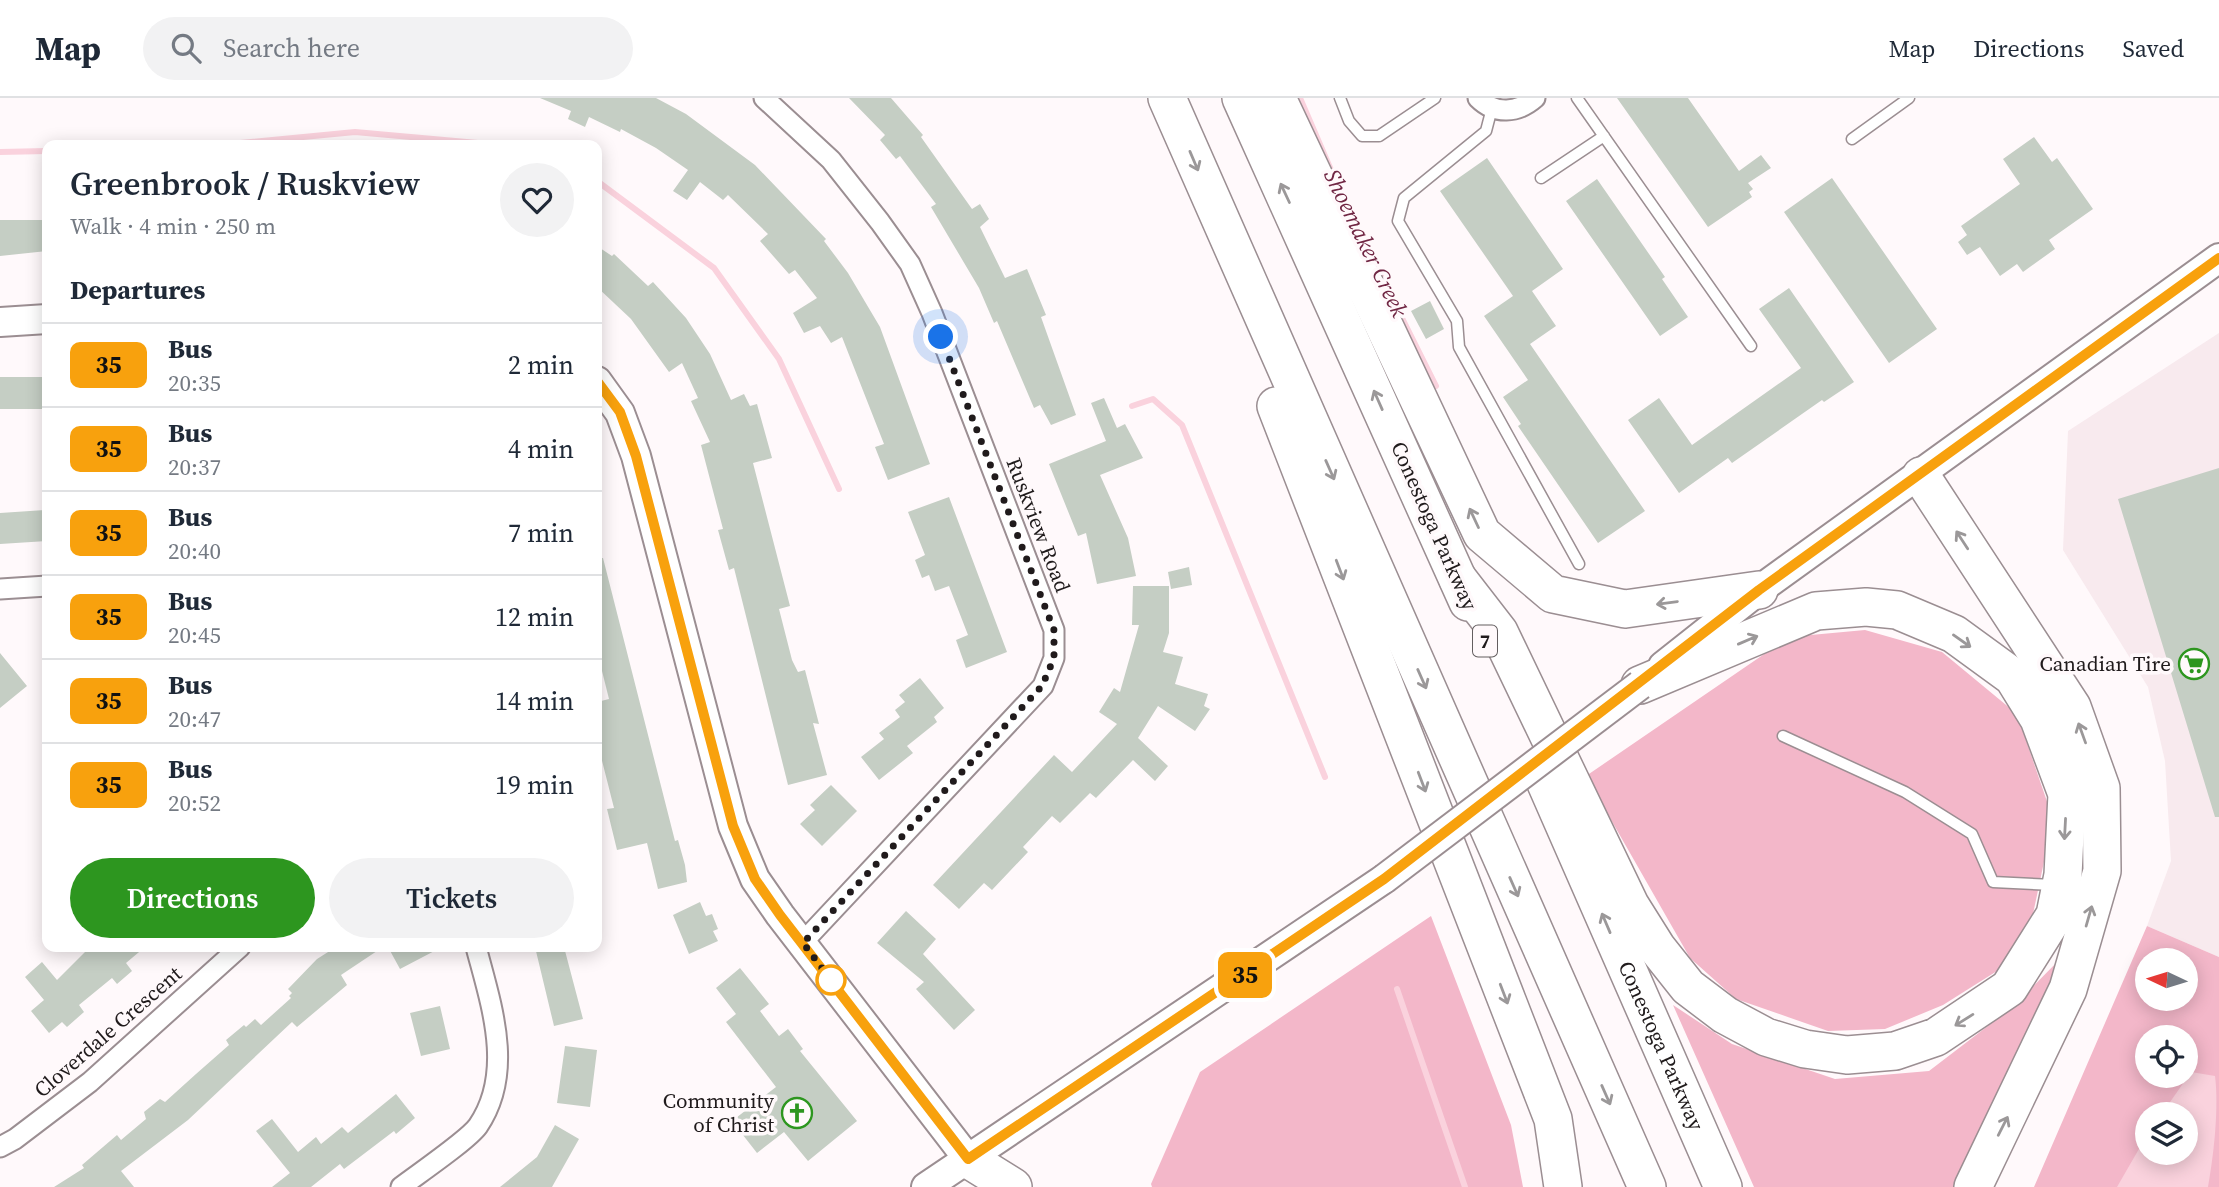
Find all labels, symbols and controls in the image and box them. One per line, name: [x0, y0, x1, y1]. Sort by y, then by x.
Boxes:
search box: [143, 17, 633, 80]
text: Map: [35, 26, 101, 71]
icon: search: [167, 29, 205, 67]
text: Search here: [223, 30, 360, 66]
text: Map: [1888, 32, 1935, 65]
text: Directions: [1973, 32, 2084, 65]
text: Saved: [2122, 32, 2184, 65]
one-way arrow: [1188, 149, 1201, 171]
text: Greenbrook / Ruskview: [70, 161, 420, 206]
button: heart: [500, 163, 574, 237]
water label: Shoemaker Creek: [1316, 164, 1416, 323]
one-way arrow: [1278, 182, 1291, 204]
text: Walk · 4 min · 250 m: [70, 210, 276, 242]
text: Departures: [70, 272, 205, 308]
your location: [923, 319, 958, 354]
text: Bus: [168, 331, 212, 367]
text: 2 min: [508, 347, 574, 383]
text: 35: [95, 348, 122, 381]
text: 20:35: [168, 367, 221, 399]
one-way arrow: [1371, 390, 1384, 411]
text: Bus: [168, 415, 212, 451]
text: 4 min: [508, 431, 574, 467]
text: 35: [95, 432, 122, 465]
street label: Conestoga Parkway: [1384, 437, 1485, 615]
text: 20:37: [168, 451, 221, 483]
street label: Ruskview Road: [999, 453, 1077, 596]
one-way arrow: [1324, 459, 1337, 481]
text: Bus: [168, 499, 212, 535]
one-way arrow: [1467, 507, 1480, 529]
text: 7 min: [508, 515, 574, 551]
text: 35: [95, 516, 122, 549]
one-way arrow: [1955, 531, 1970, 550]
text: 20:40: [168, 535, 221, 567]
one-way arrow: [1334, 559, 1347, 580]
text: Bus: [168, 583, 212, 619]
one-way arrow: [1656, 597, 1679, 610]
text: 12 min: [495, 599, 574, 635]
text: 35: [95, 600, 122, 633]
text: 20:45: [168, 619, 221, 651]
road number: 7: [1473, 626, 1497, 656]
one-way arrow: [1736, 632, 1758, 645]
one-way arrow: [1952, 634, 1971, 648]
supermarket icon: Canadian Tire: [2177, 647, 2211, 681]
place label: Canadian Tire: [2039, 649, 2171, 678]
text: Bus: [168, 667, 212, 703]
one-way arrow: [1416, 667, 1429, 689]
text: 14 min: [495, 683, 574, 719]
text: 35: [95, 684, 122, 717]
text: 20:47: [168, 703, 221, 735]
one-way arrow: [2074, 723, 2087, 745]
text: Bus: [168, 751, 212, 787]
text: 19 min: [495, 767, 574, 803]
text: 35: [95, 768, 122, 801]
one-way arrow: [1416, 771, 1429, 793]
text: 20:52: [168, 787, 221, 819]
one-way arrow: [2059, 817, 2072, 840]
button: Directions: [70, 858, 315, 938]
button: Tickets: [329, 858, 574, 938]
one-way arrow: [1508, 875, 1521, 897]
one-way arrow: [2083, 905, 2096, 928]
one-way arrow: [1598, 913, 1611, 934]
north arrow: [2135, 948, 2198, 1012]
map controls: [2135, 948, 2198, 1165]
line badge: 35: [1214, 952, 1276, 998]
street label: Conestoga Parkway: [1612, 956, 1711, 1135]
text: 35: [1232, 958, 1258, 991]
street label: Cloverdale Crescent: [28, 959, 188, 1104]
unlabelled marker: [816, 965, 846, 995]
one-way arrow: [1499, 983, 1512, 1005]
one-way arrow: [1955, 1013, 1975, 1027]
button: locate: [2135, 1025, 2198, 1088]
one-way arrow: [1600, 1083, 1613, 1105]
place label: Community of Christ: [663, 1086, 774, 1139]
church icon: Community of Christ: [780, 1096, 814, 1130]
button: layers: [2135, 1102, 2198, 1165]
one-way arrow: [1997, 1116, 2011, 1137]

